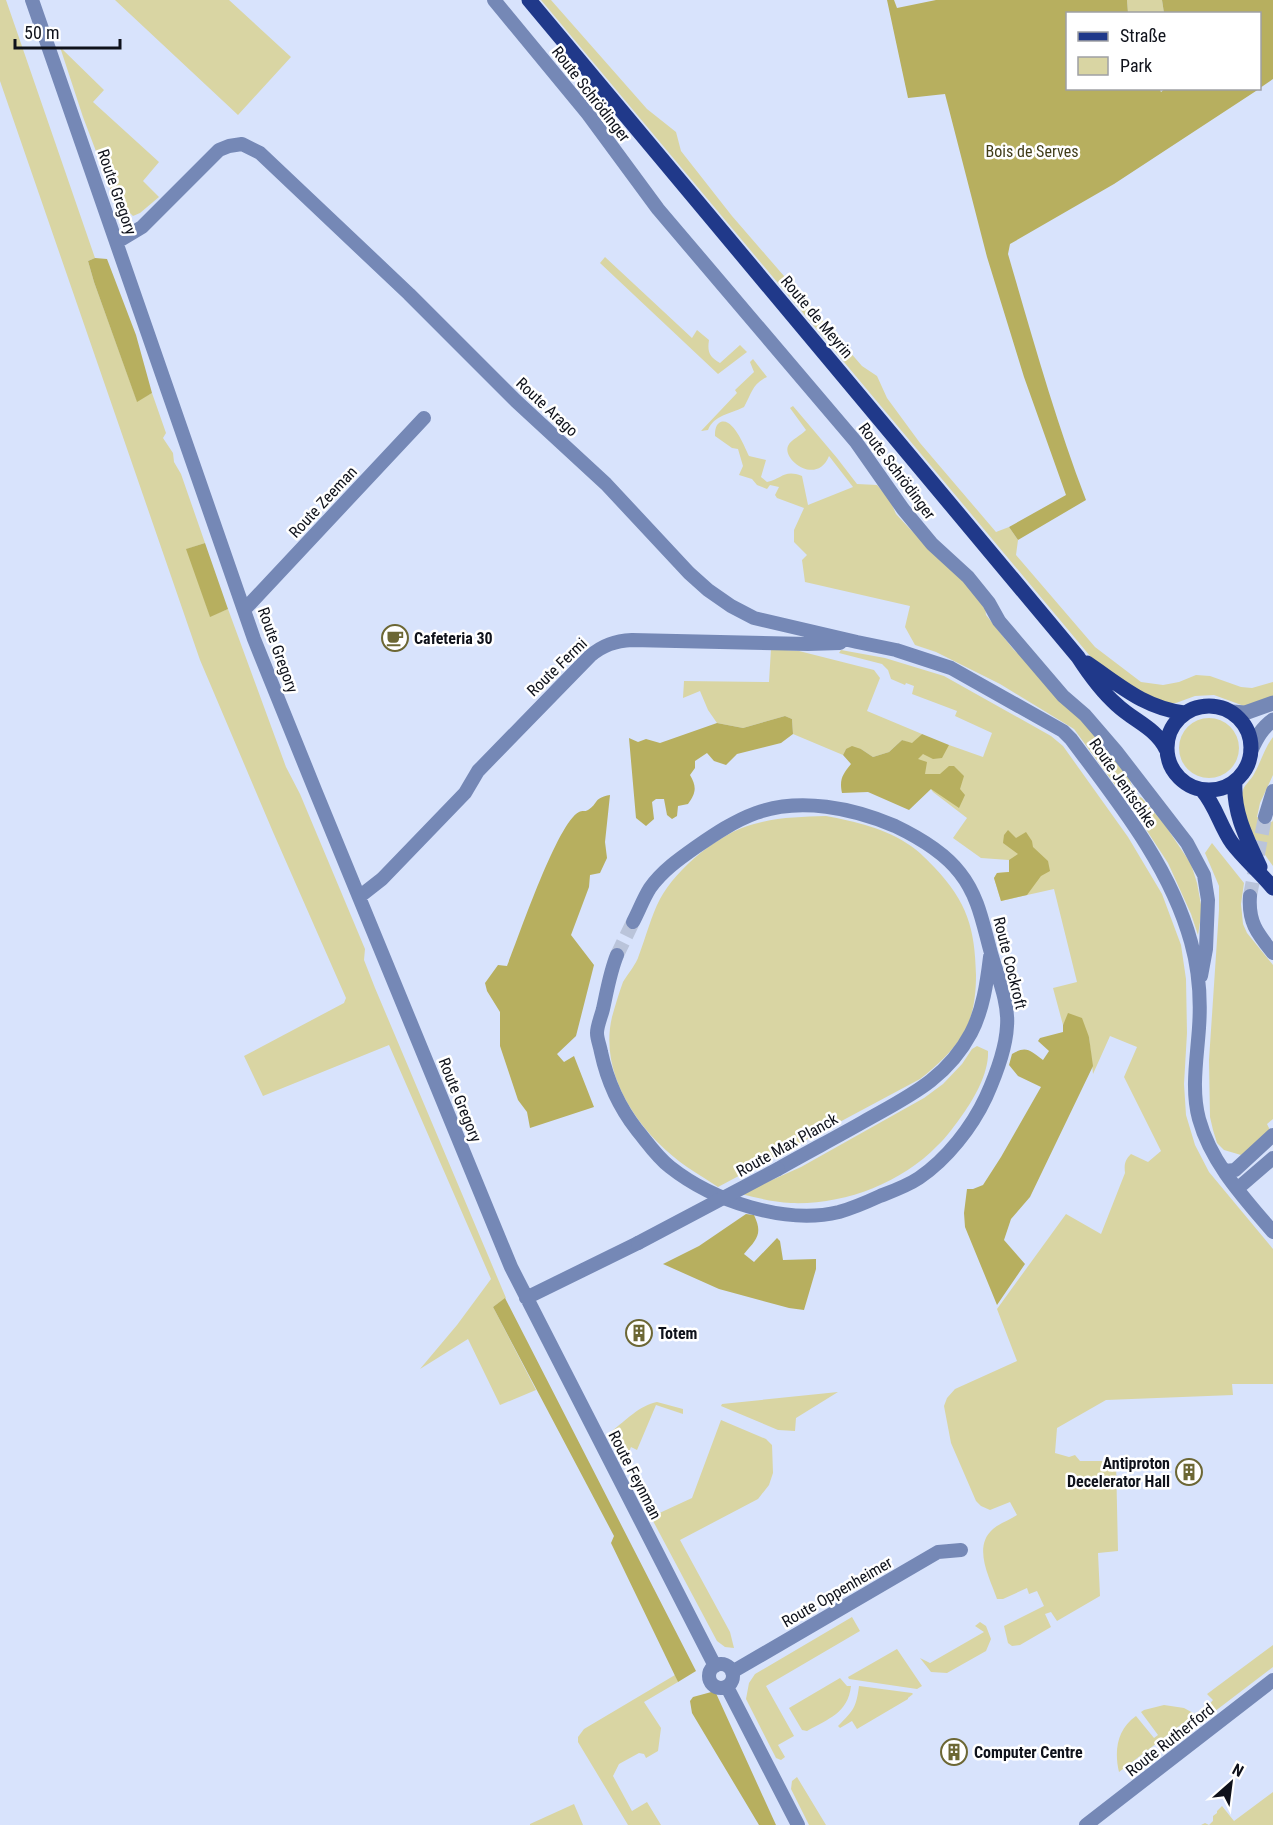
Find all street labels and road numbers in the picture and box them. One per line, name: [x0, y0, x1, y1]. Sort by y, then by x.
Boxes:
street label: Route Schrödinger: [548, 42, 634, 146]
street label: Route Gregory: [93, 147, 141, 238]
street label: Route de Meyrin: [777, 272, 857, 362]
street label: Route Arago: [512, 374, 582, 440]
street label: Route Schrödinger: [855, 419, 940, 523]
street label: Route Zeeman: [285, 462, 361, 542]
street label: Route Gregory: [254, 605, 302, 696]
street label: Route Fermi: [523, 634, 591, 700]
street label: Route Jentschke: [1085, 735, 1161, 831]
street label: Route Cockroft: [989, 915, 1031, 1011]
street label: Route Gregory: [434, 1055, 486, 1145]
street label: Route Max Planck: [733, 1109, 842, 1181]
street label: Route Feynman: [605, 1427, 665, 1523]
street label: Route Oppenheimer: [778, 1553, 896, 1631]
street label: Route Rutherford: [1122, 1700, 1218, 1780]

